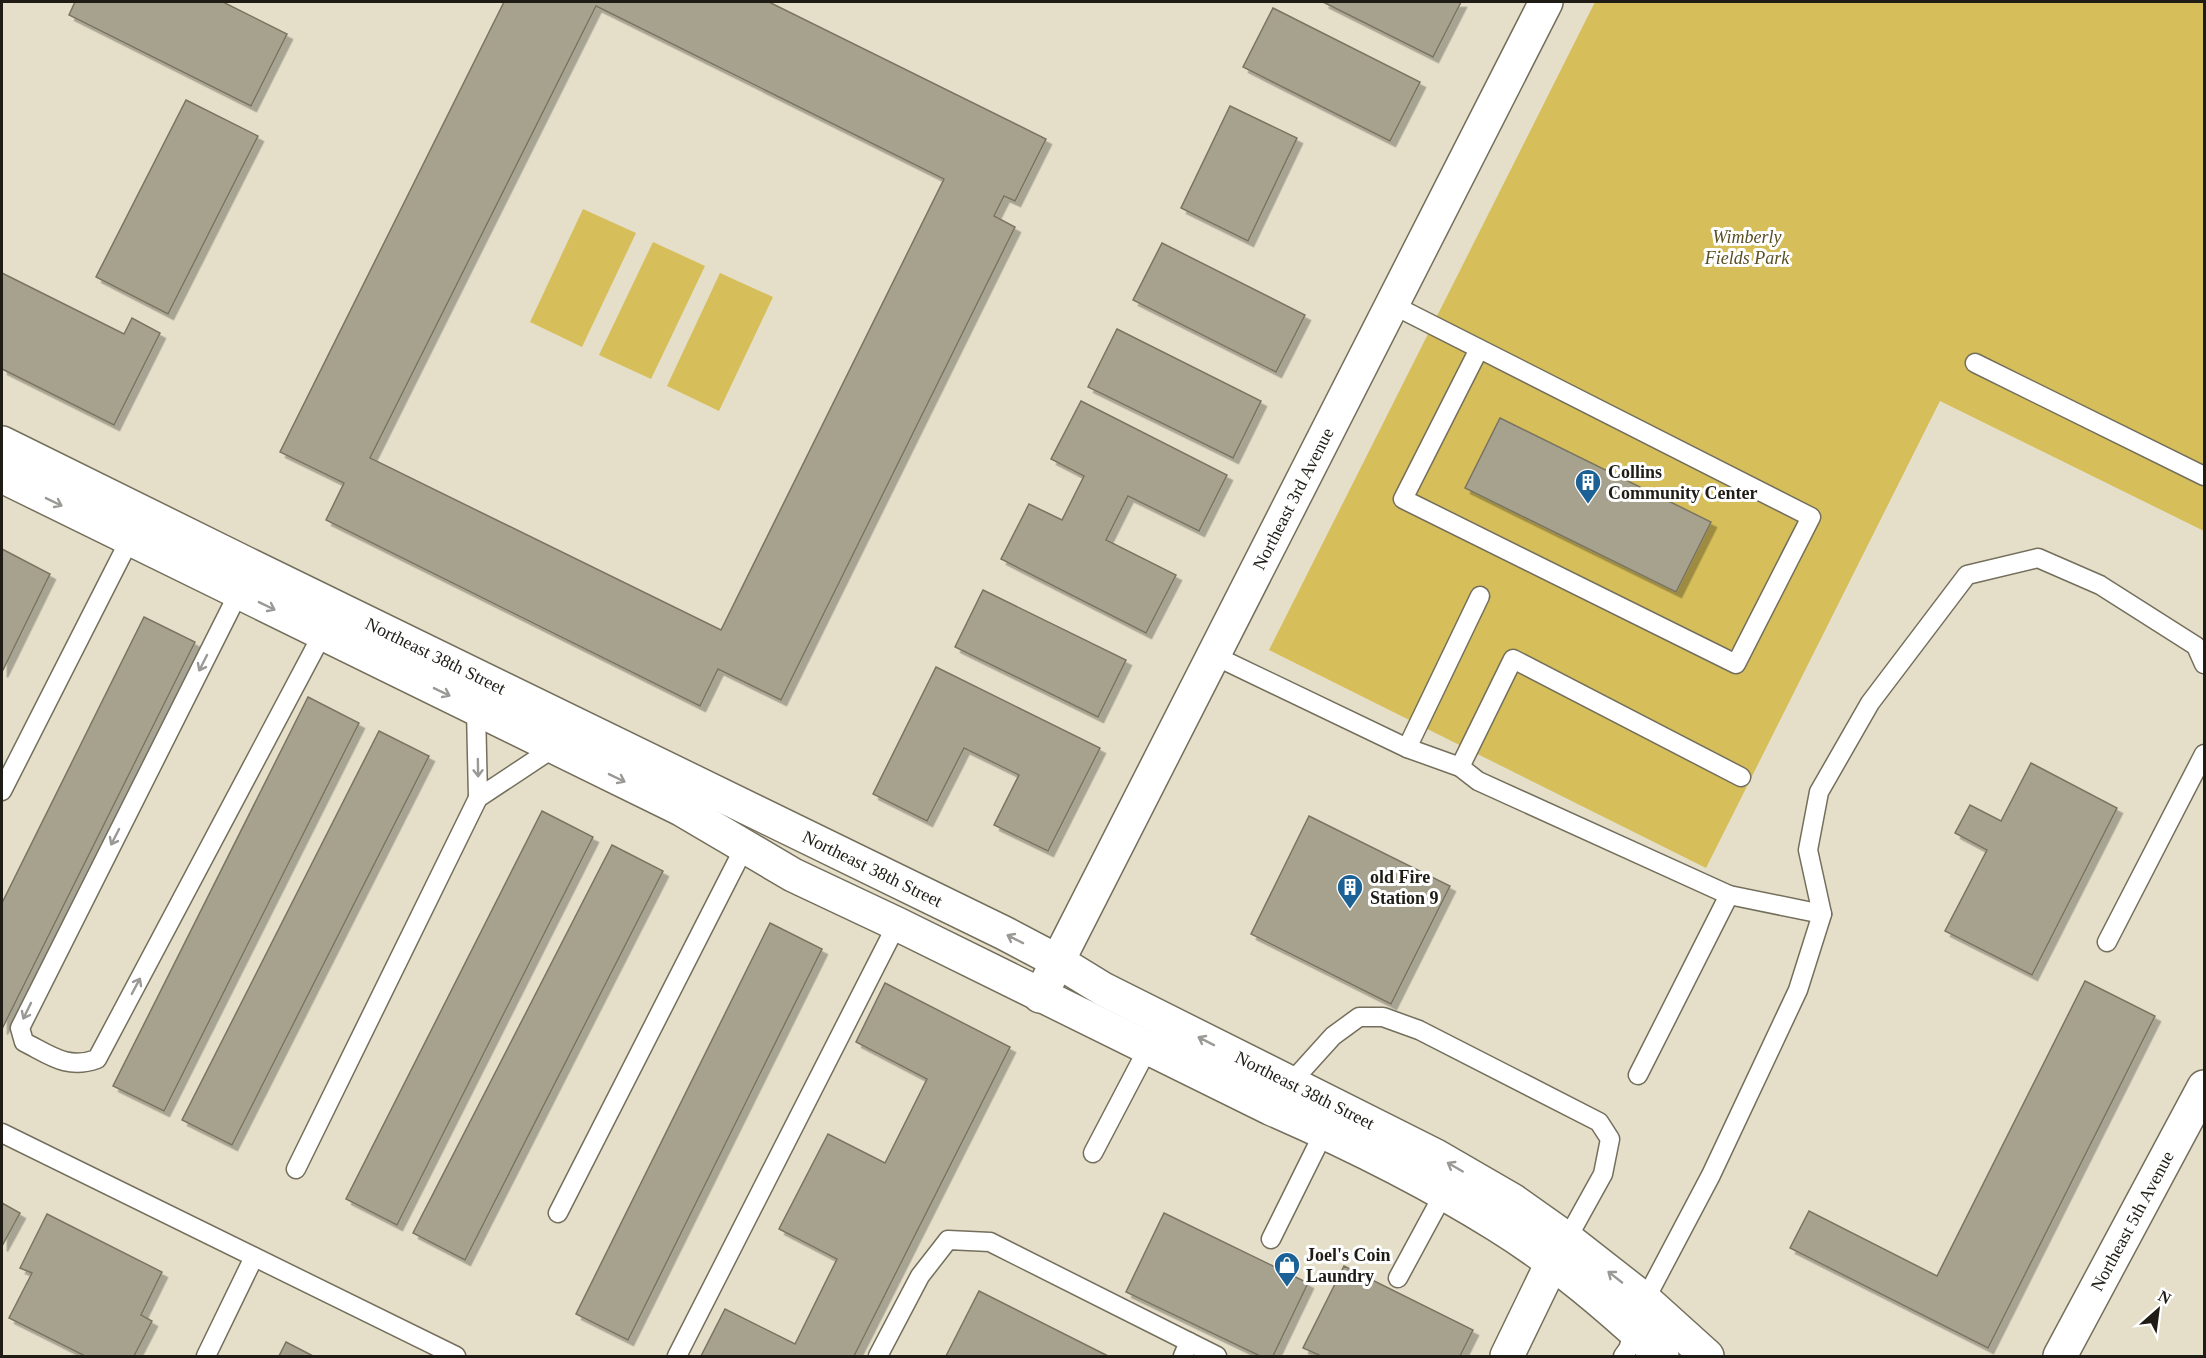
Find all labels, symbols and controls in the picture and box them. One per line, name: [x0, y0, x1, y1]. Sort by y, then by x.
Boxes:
park label: Wimberly Fields Park: [1704, 227, 1790, 268]
street label: Northeast 3rd Avenue: [1249, 424, 1338, 573]
place label: Collins Community Center: [1608, 462, 1757, 503]
building icon: Collins Community Center: [1573, 467, 1603, 505]
one-way arrow: [45, 496, 62, 508]
one-way arrow: [258, 600, 276, 612]
street label: Northeast 38th Street: [362, 613, 509, 698]
one-way arrow: [196, 653, 208, 671]
one-way arrow: [433, 686, 450, 698]
one-way arrow: [472, 757, 484, 777]
one-way arrow: [608, 772, 626, 784]
street label: Northeast 38th Street: [799, 826, 946, 911]
one-way arrow: [109, 828, 121, 845]
place label: old Fire Station 9: [1370, 867, 1439, 908]
building icon: old Fire Station 9: [1335, 872, 1365, 910]
one-way arrow: [1007, 933, 1025, 944]
one-way arrow: [130, 978, 142, 995]
one-way arrow: [21, 1002, 33, 1020]
one-way arrow: [1197, 1034, 1215, 1046]
street label: Northeast 38th Street: [1232, 1047, 1378, 1133]
street label: Northeast 5th Avenue: [2086, 1148, 2178, 1296]
one-way arrow: [1447, 1160, 1464, 1172]
place label: Joel's Coin Laundry: [1306, 1245, 1391, 1286]
shop icon: Joel's Coin Laundry: [1272, 1250, 1302, 1288]
one-way arrow: [1608, 1270, 1624, 1283]
north arrow: [2128, 1280, 2188, 1340]

